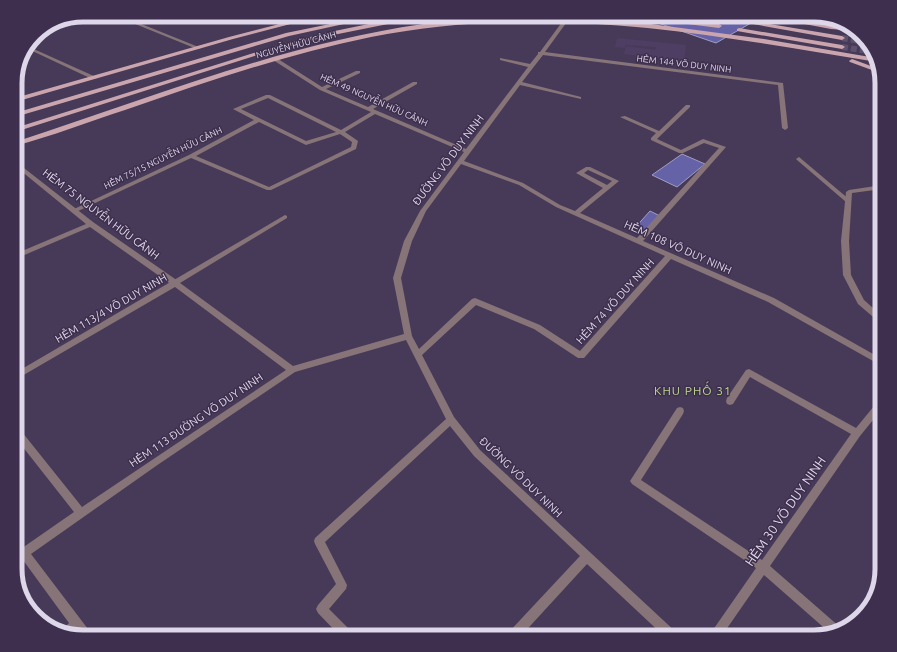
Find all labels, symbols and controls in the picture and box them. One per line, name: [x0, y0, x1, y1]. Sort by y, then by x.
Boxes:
street label: NGUYỄN HỮU CẢNH: [254, 27, 337, 60]
street label: HẺM 144 VÕ DUY NINH: [636, 52, 732, 75]
street label: HẺM 49 NGUYỄN HỮU CẢNH: [319, 69, 430, 128]
street label: ĐƯỜNG VÕ DUY NINH: [409, 112, 486, 208]
street label: HẺM 75/15 NGUYỄN HỮU CẢNH: [101, 123, 224, 191]
street label: HẺM 75 NGUYỄN HỮU CẢNH: [40, 164, 163, 262]
street label: HẺM 108 VÕ DUY NINH: [622, 218, 734, 276]
street label: HẺM 74 VÕ DUY NINH: [574, 256, 656, 346]
street label: HẺM 113/4 VÕ DUY NINH: [53, 271, 169, 345]
street label: HẺM 113 ĐƯỜNG VÕ DUY NINH: [127, 370, 265, 469]
district label: KHU PHỐ 31: [654, 381, 732, 397]
street label: ĐƯỜNG VÕ DUY NINH: [477, 434, 565, 520]
street label: HẺM 30 VÕ DUY NINH: [742, 454, 828, 568]

